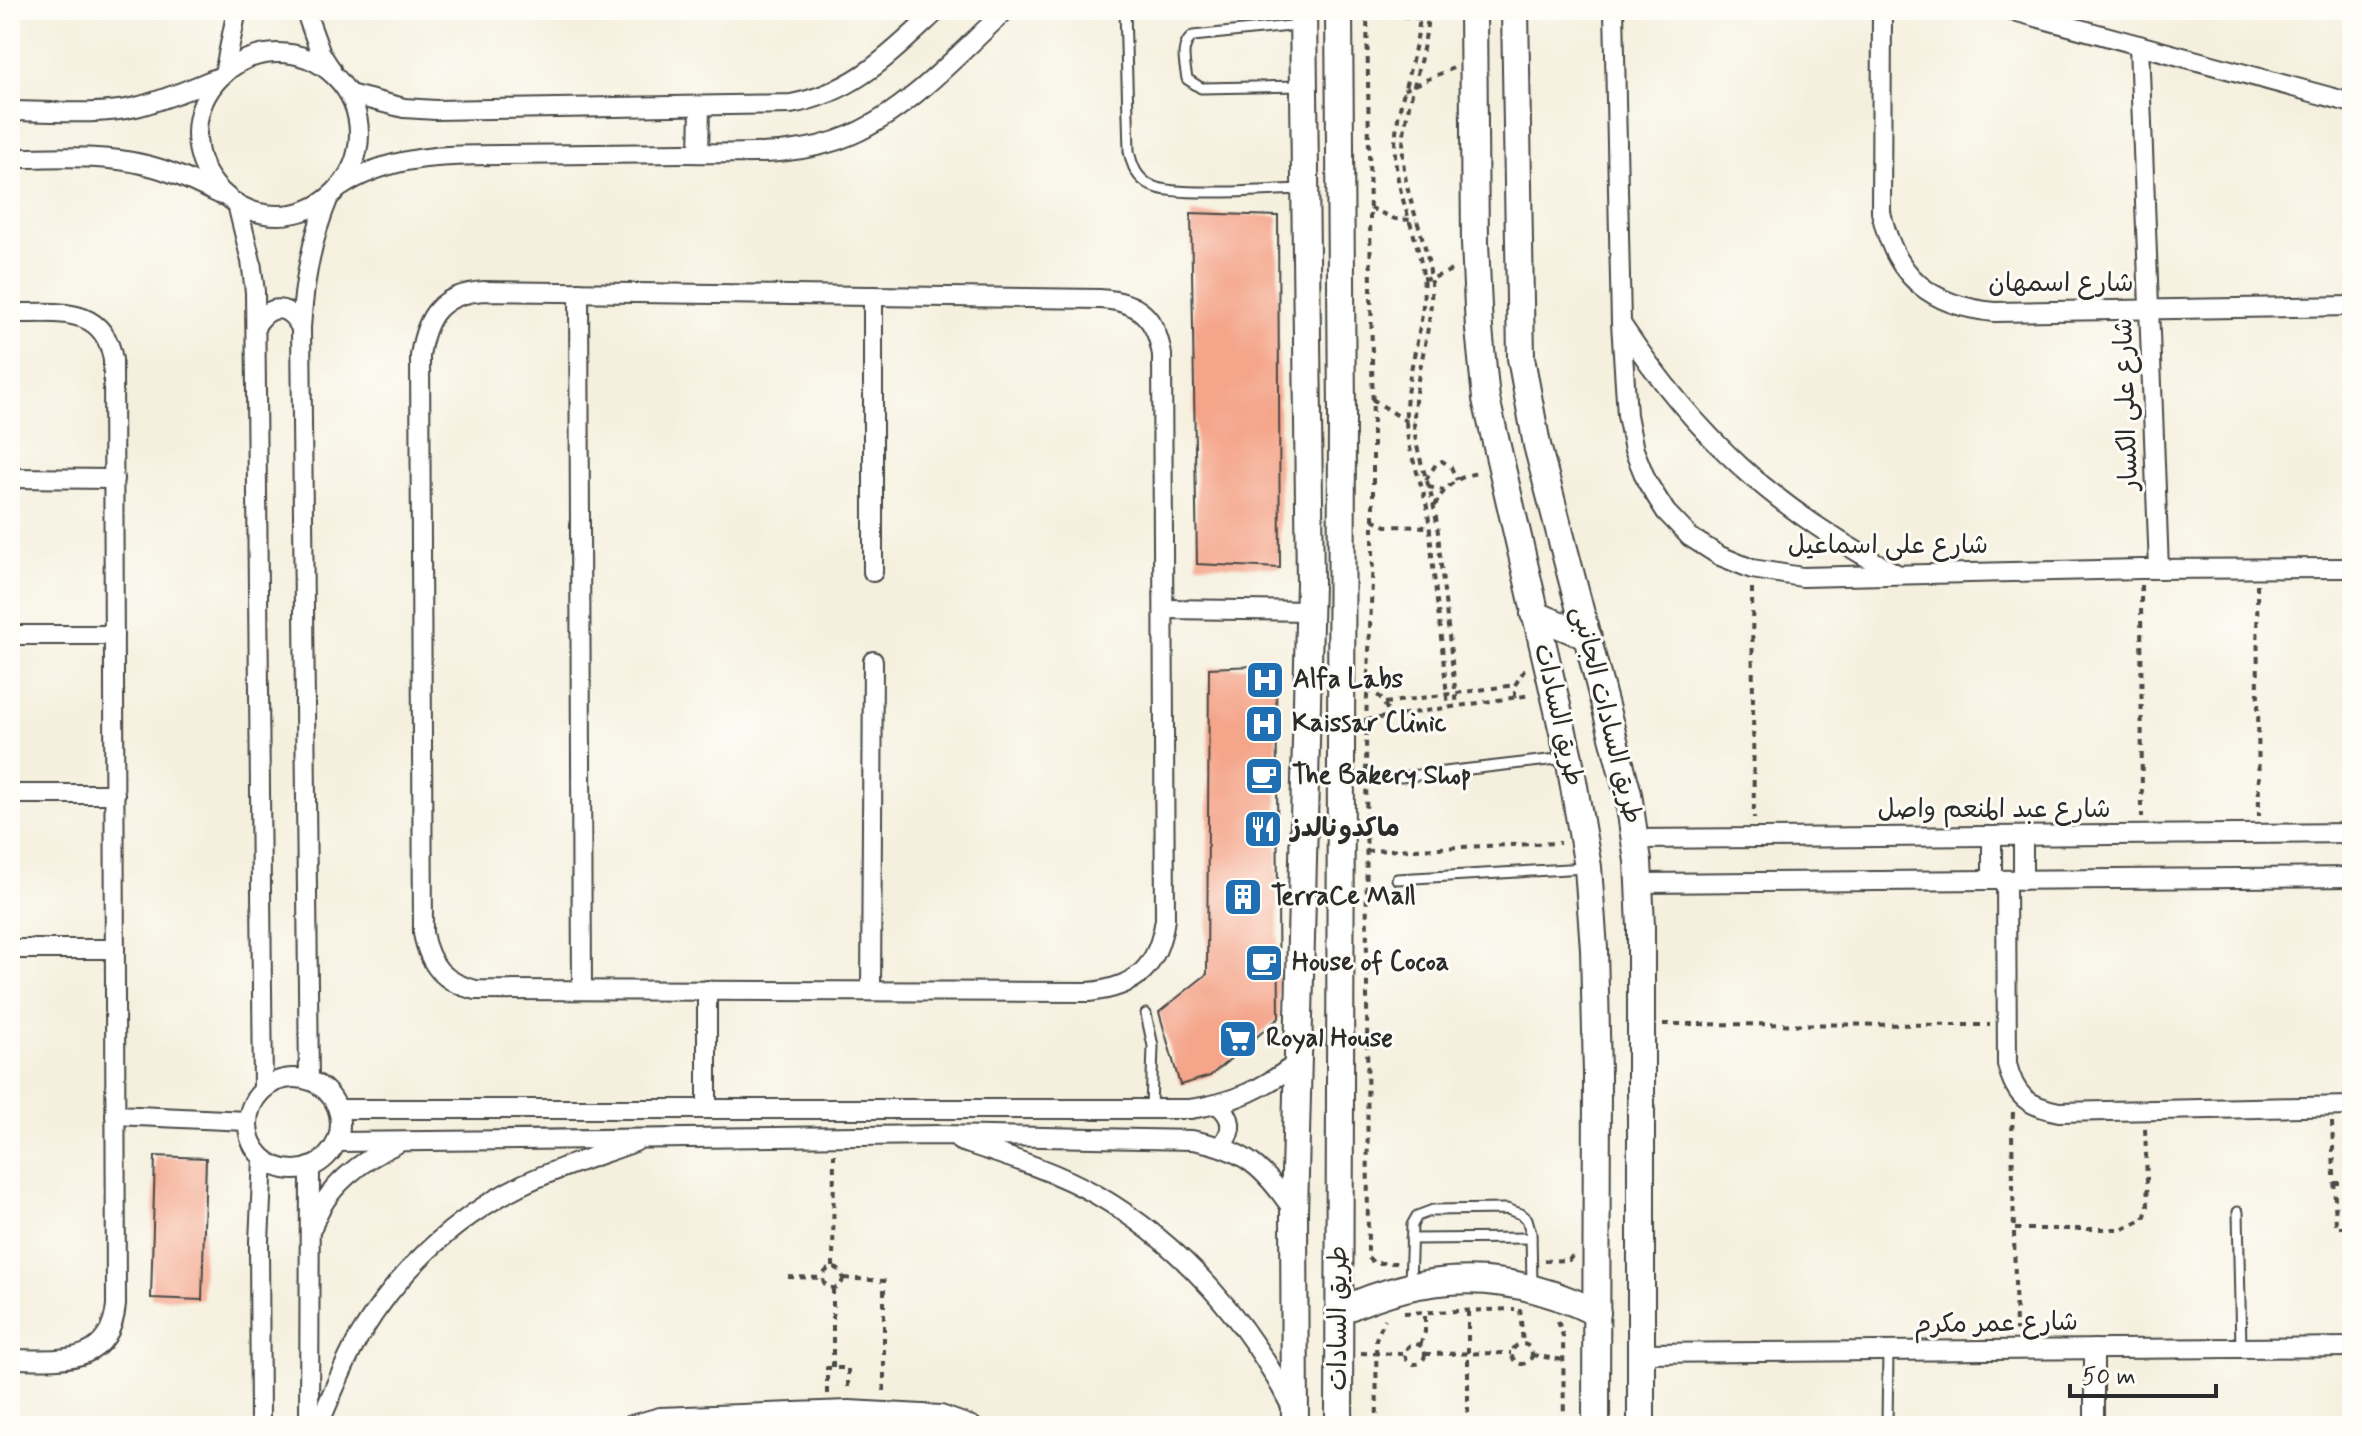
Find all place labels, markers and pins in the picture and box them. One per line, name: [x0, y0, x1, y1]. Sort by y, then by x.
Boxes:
hospital icon: Alfa Labs: [1244, 659, 1286, 701]
place label: Alfa Labs: [1293, 663, 1404, 697]
hospital icon: Kaissar Clinic: [1243, 703, 1285, 745]
place label: Kaissar Clinic: [1292, 707, 1447, 741]
cafe icon: The Bakery Shop: [1243, 755, 1285, 797]
place label: The Bakery Shop: [1292, 759, 1471, 793]
restaurant icon: ماكدونالدز: [1242, 808, 1284, 850]
place label: ماكدونالدز: [1289, 812, 1400, 846]
building icon: TerraCe Mall: [1222, 876, 1264, 918]
place label: TerraCe Mall: [1271, 880, 1416, 914]
cafe icon: House of Cocoa: [1243, 942, 1285, 984]
place label: House of Cocoa: [1292, 946, 1449, 980]
supermarket icon: Royal House: [1217, 1018, 1259, 1060]
place label: Royal House: [1266, 1022, 1393, 1056]

